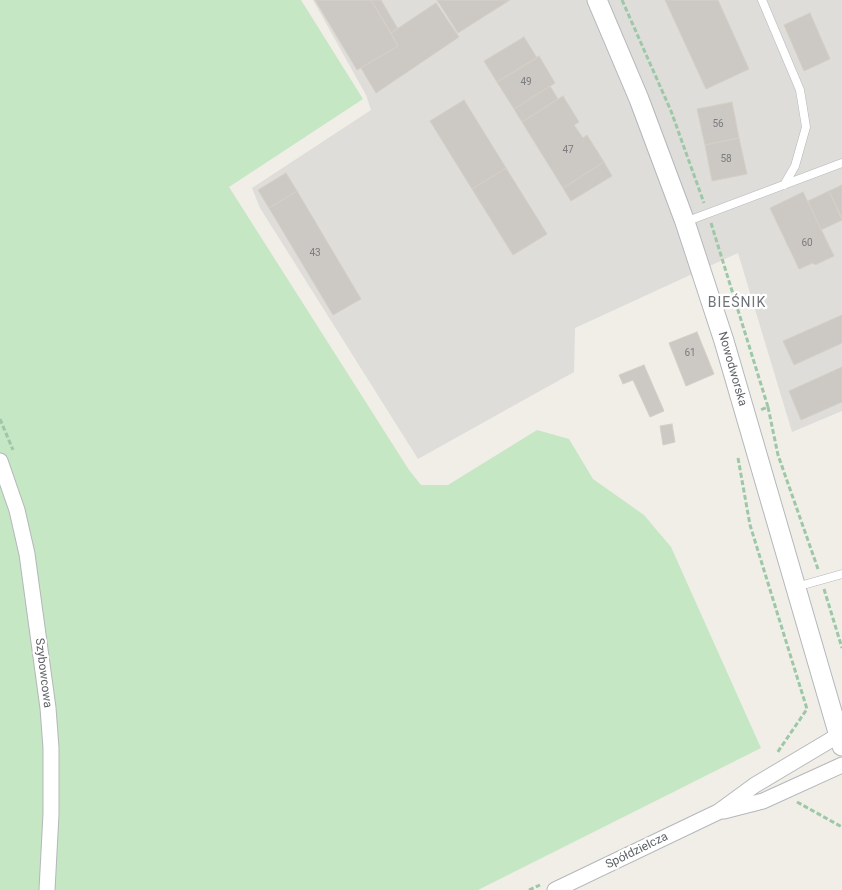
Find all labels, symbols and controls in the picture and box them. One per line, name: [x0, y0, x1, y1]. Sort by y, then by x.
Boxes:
house number: 49: [520, 76, 532, 88]
house number: 56: [712, 118, 724, 130]
house number: 47: [562, 144, 574, 156]
house number: 58: [720, 153, 732, 165]
house number: 60: [801, 237, 813, 249]
house number: 43: [309, 247, 321, 259]
district label: BIEŚNIK: [707, 295, 767, 311]
street label: Nowodworska: [714, 330, 750, 408]
house number: 61: [684, 347, 696, 359]
street label: Szybowcowa: [32, 637, 54, 709]
street label: Spółdzielcza: [603, 830, 671, 872]

